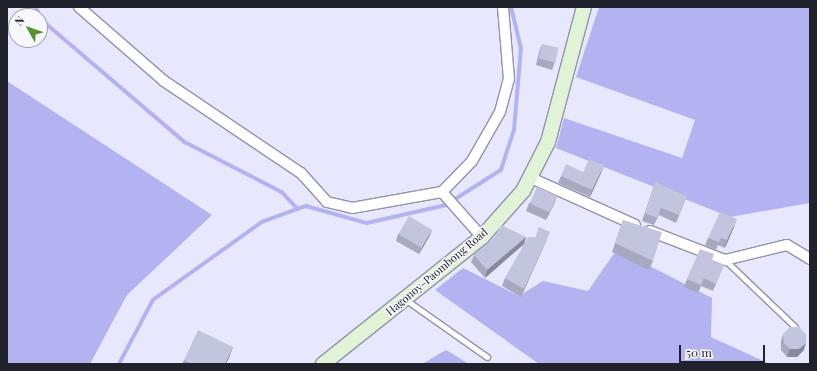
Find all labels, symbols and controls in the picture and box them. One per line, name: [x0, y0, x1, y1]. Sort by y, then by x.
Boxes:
north arrow: [8, 8, 48, 48]
text: N: [11, 13, 27, 28]
street label: Hagonoy-Paombong Road: [383, 226, 491, 318]
scale bar: [681, 337, 767, 363]
text: 50 m: [686, 344, 712, 360]

